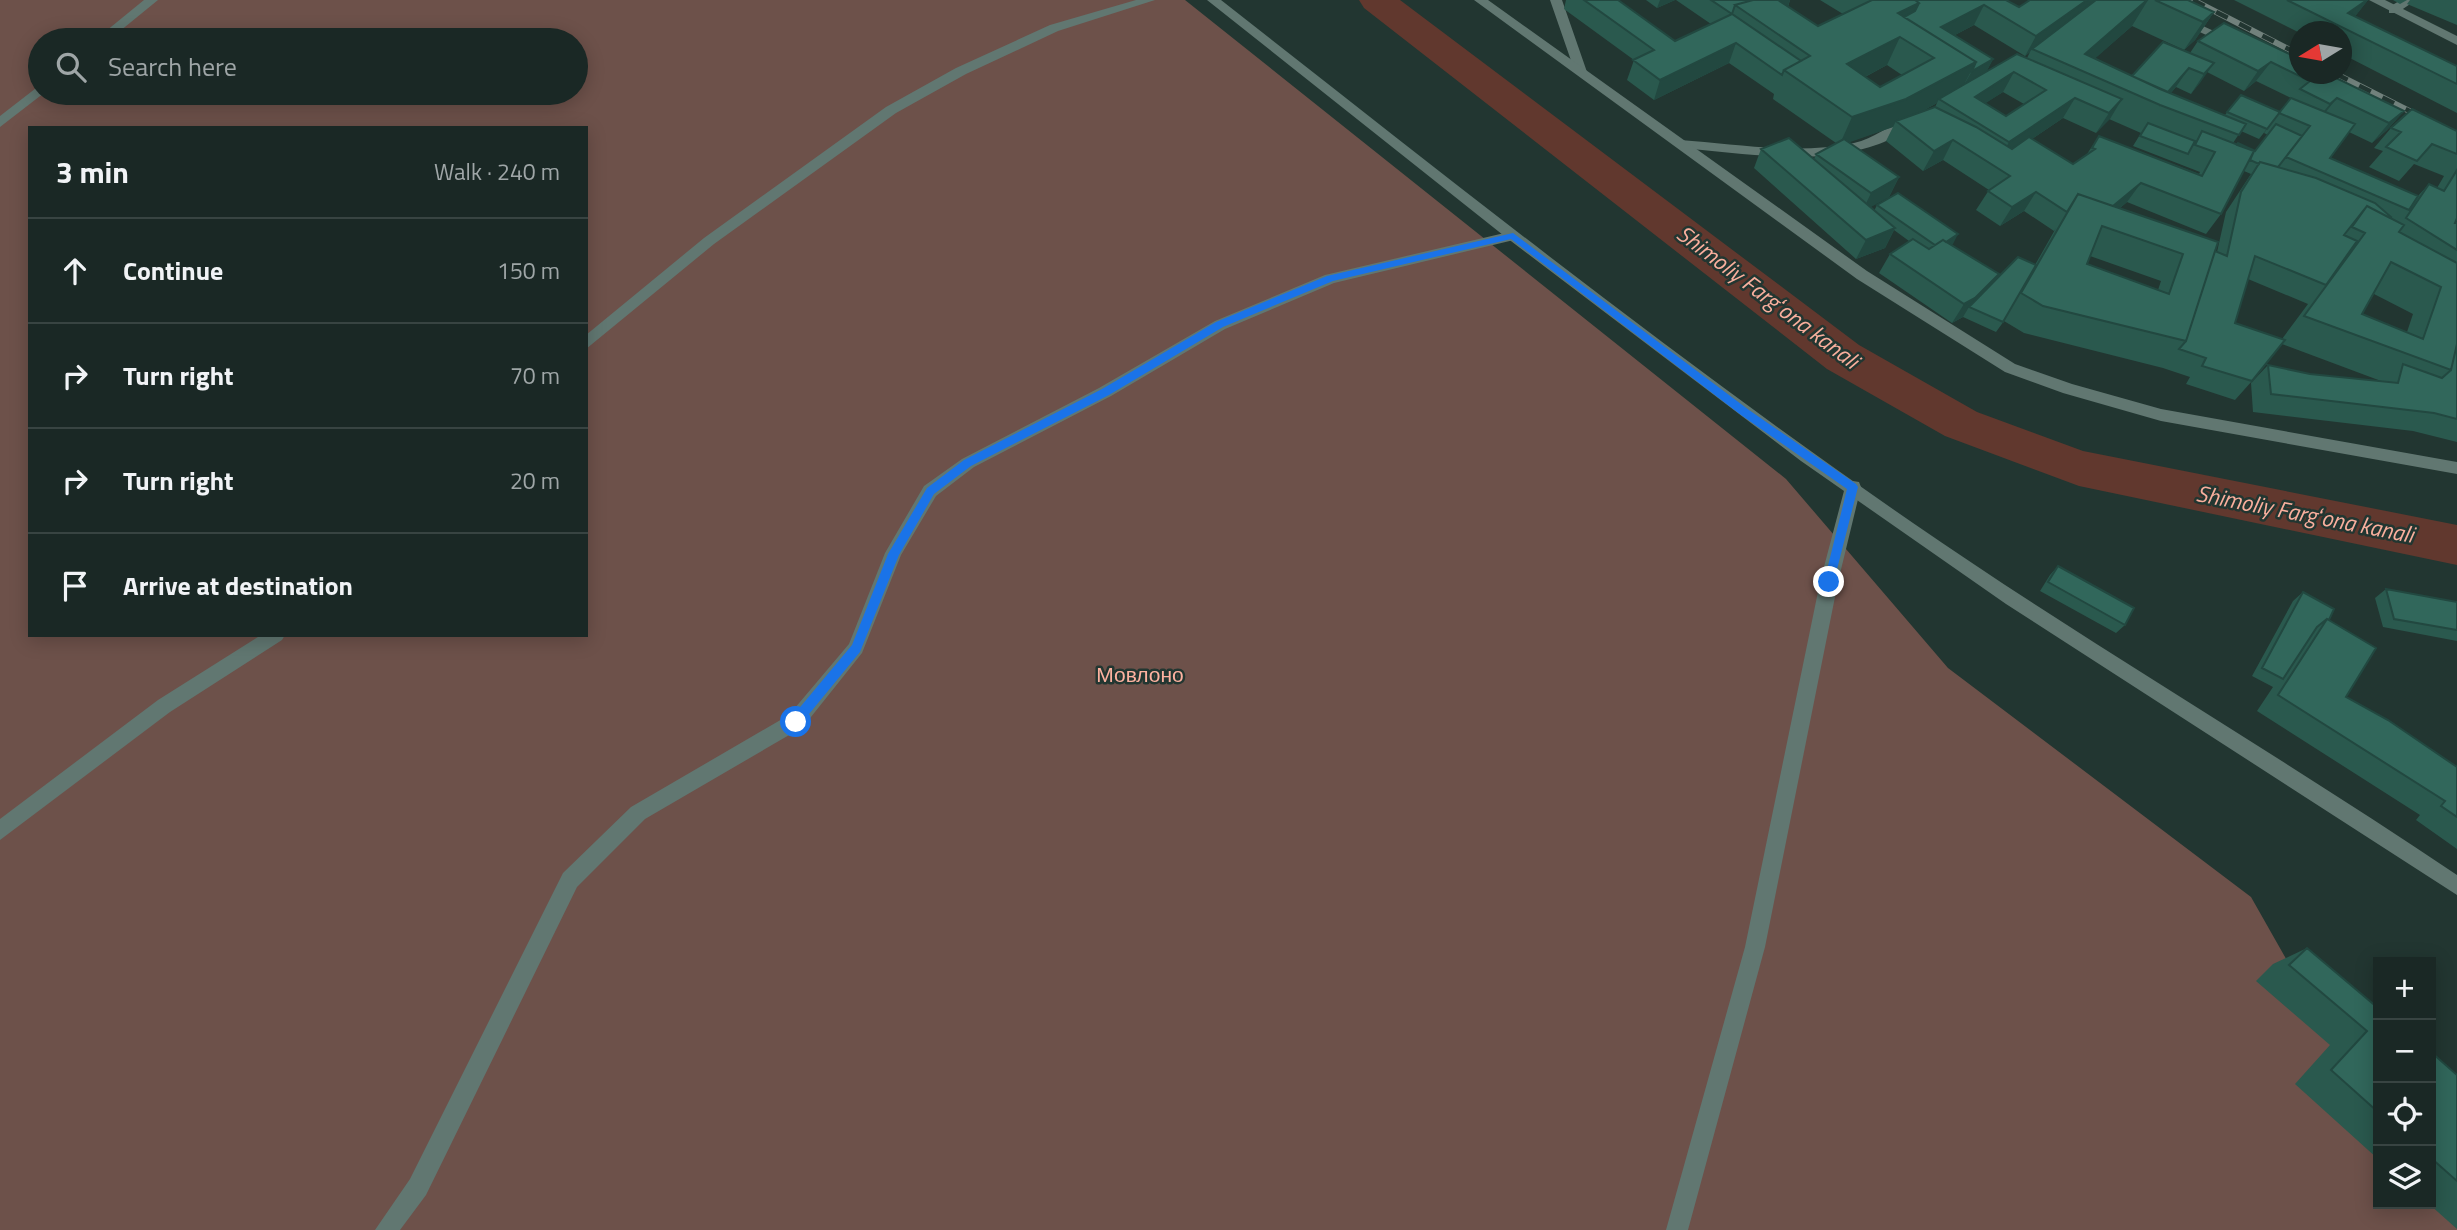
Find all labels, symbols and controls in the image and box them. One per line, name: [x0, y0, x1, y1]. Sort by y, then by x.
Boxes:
north arrow: [2289, 21, 2352, 84]
search box: [28, 28, 588, 105]
text: Search here: [108, 47, 237, 86]
icon: search: [52, 48, 90, 86]
text: 3 min: [56, 149, 129, 195]
text: Walk · 240 m: [434, 154, 560, 189]
water label: Shimoliy Fargʻona kanali: [1670, 216, 1869, 378]
text: Continue: [123, 251, 223, 290]
icon: ahead: [56, 252, 94, 290]
text: 150 m: [497, 253, 560, 288]
text: Turn right: [123, 356, 234, 395]
icon: right: [56, 357, 94, 395]
text: 70 m: [510, 358, 560, 393]
text: Turn right: [123, 461, 234, 500]
icon: right: [56, 462, 94, 500]
text: 20 m: [510, 463, 560, 498]
water label: Shimoliy Fargʻona kanali: [2193, 475, 2419, 552]
text: Arrive at destination: [123, 566, 353, 605]
route end: [1813, 566, 1844, 597]
icon: arrive: [56, 567, 94, 605]
park label: Мовлоно: [1096, 658, 1184, 690]
route start: [780, 706, 811, 737]
map controls: [2373, 957, 2436, 1209]
button: +: [2373, 957, 2436, 1020]
button: −: [2373, 1020, 2436, 1083]
button: locate: [2373, 1083, 2436, 1146]
button: layers: [2373, 1146, 2436, 1209]

